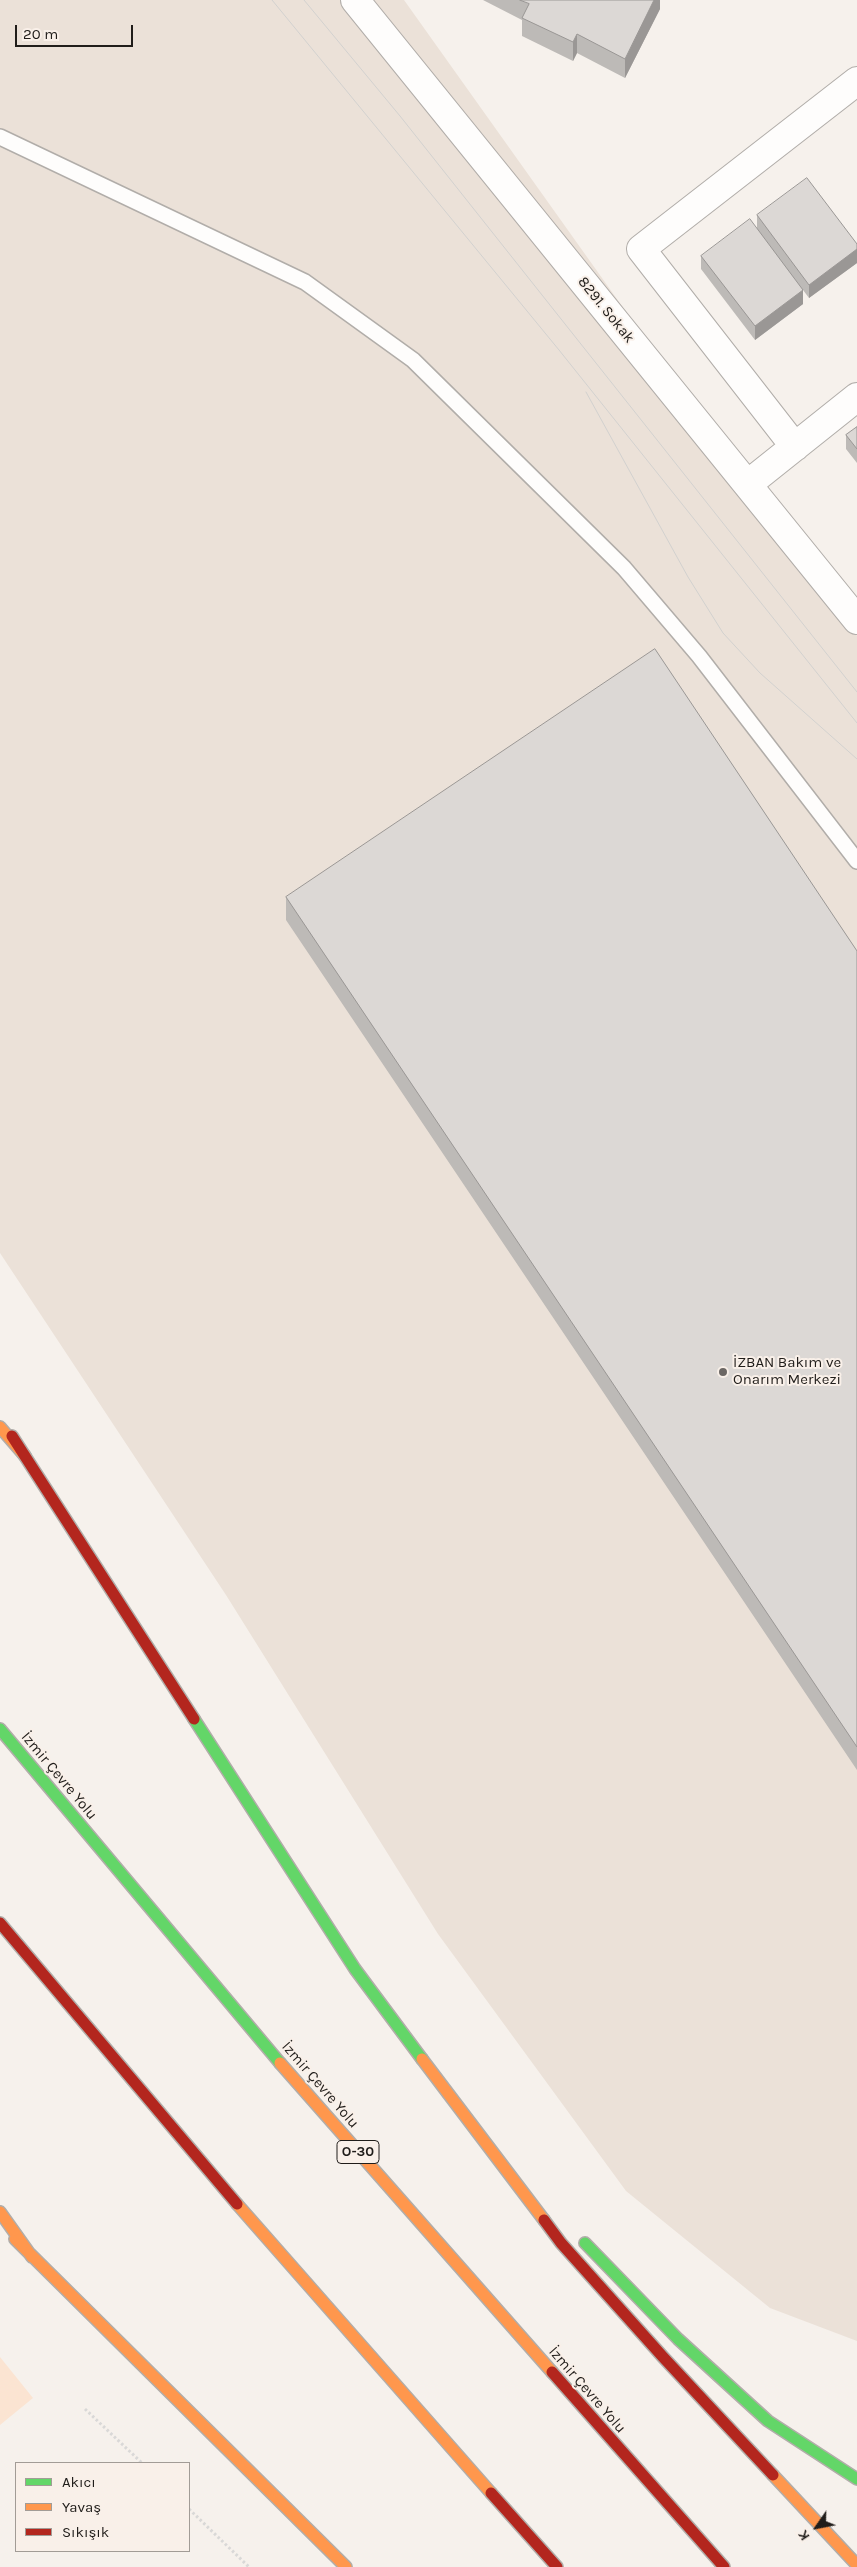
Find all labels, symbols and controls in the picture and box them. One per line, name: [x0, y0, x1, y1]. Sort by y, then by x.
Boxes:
scale bar: [18, 15, 135, 47]
text: 20 m: [23, 25, 58, 43]
street label: 8291. Sokak: [574, 273, 638, 347]
place label: İZBAN Bakım ve Onarım Merkezi: [733, 1354, 841, 1389]
marker: İZBAN Bakım ve Onarım Merkezi: [717, 1366, 729, 1378]
street label: İzmir Çevre Yolu: [17, 1729, 101, 1823]
street label: İzmir Çevre Yolu: [278, 2038, 362, 2132]
road number: O-30: [337, 2140, 379, 2164]
street label: İzmir Çevre Yolu: [545, 2343, 629, 2437]
legend: [15, 2462, 190, 2552]
text: Akıcı: [62, 2473, 96, 2491]
text: Yavaş: [62, 2498, 101, 2516]
north arrow: [792, 2502, 842, 2552]
text: Sıkışık: [62, 2523, 109, 2541]
text: K: [794, 2527, 814, 2544]

